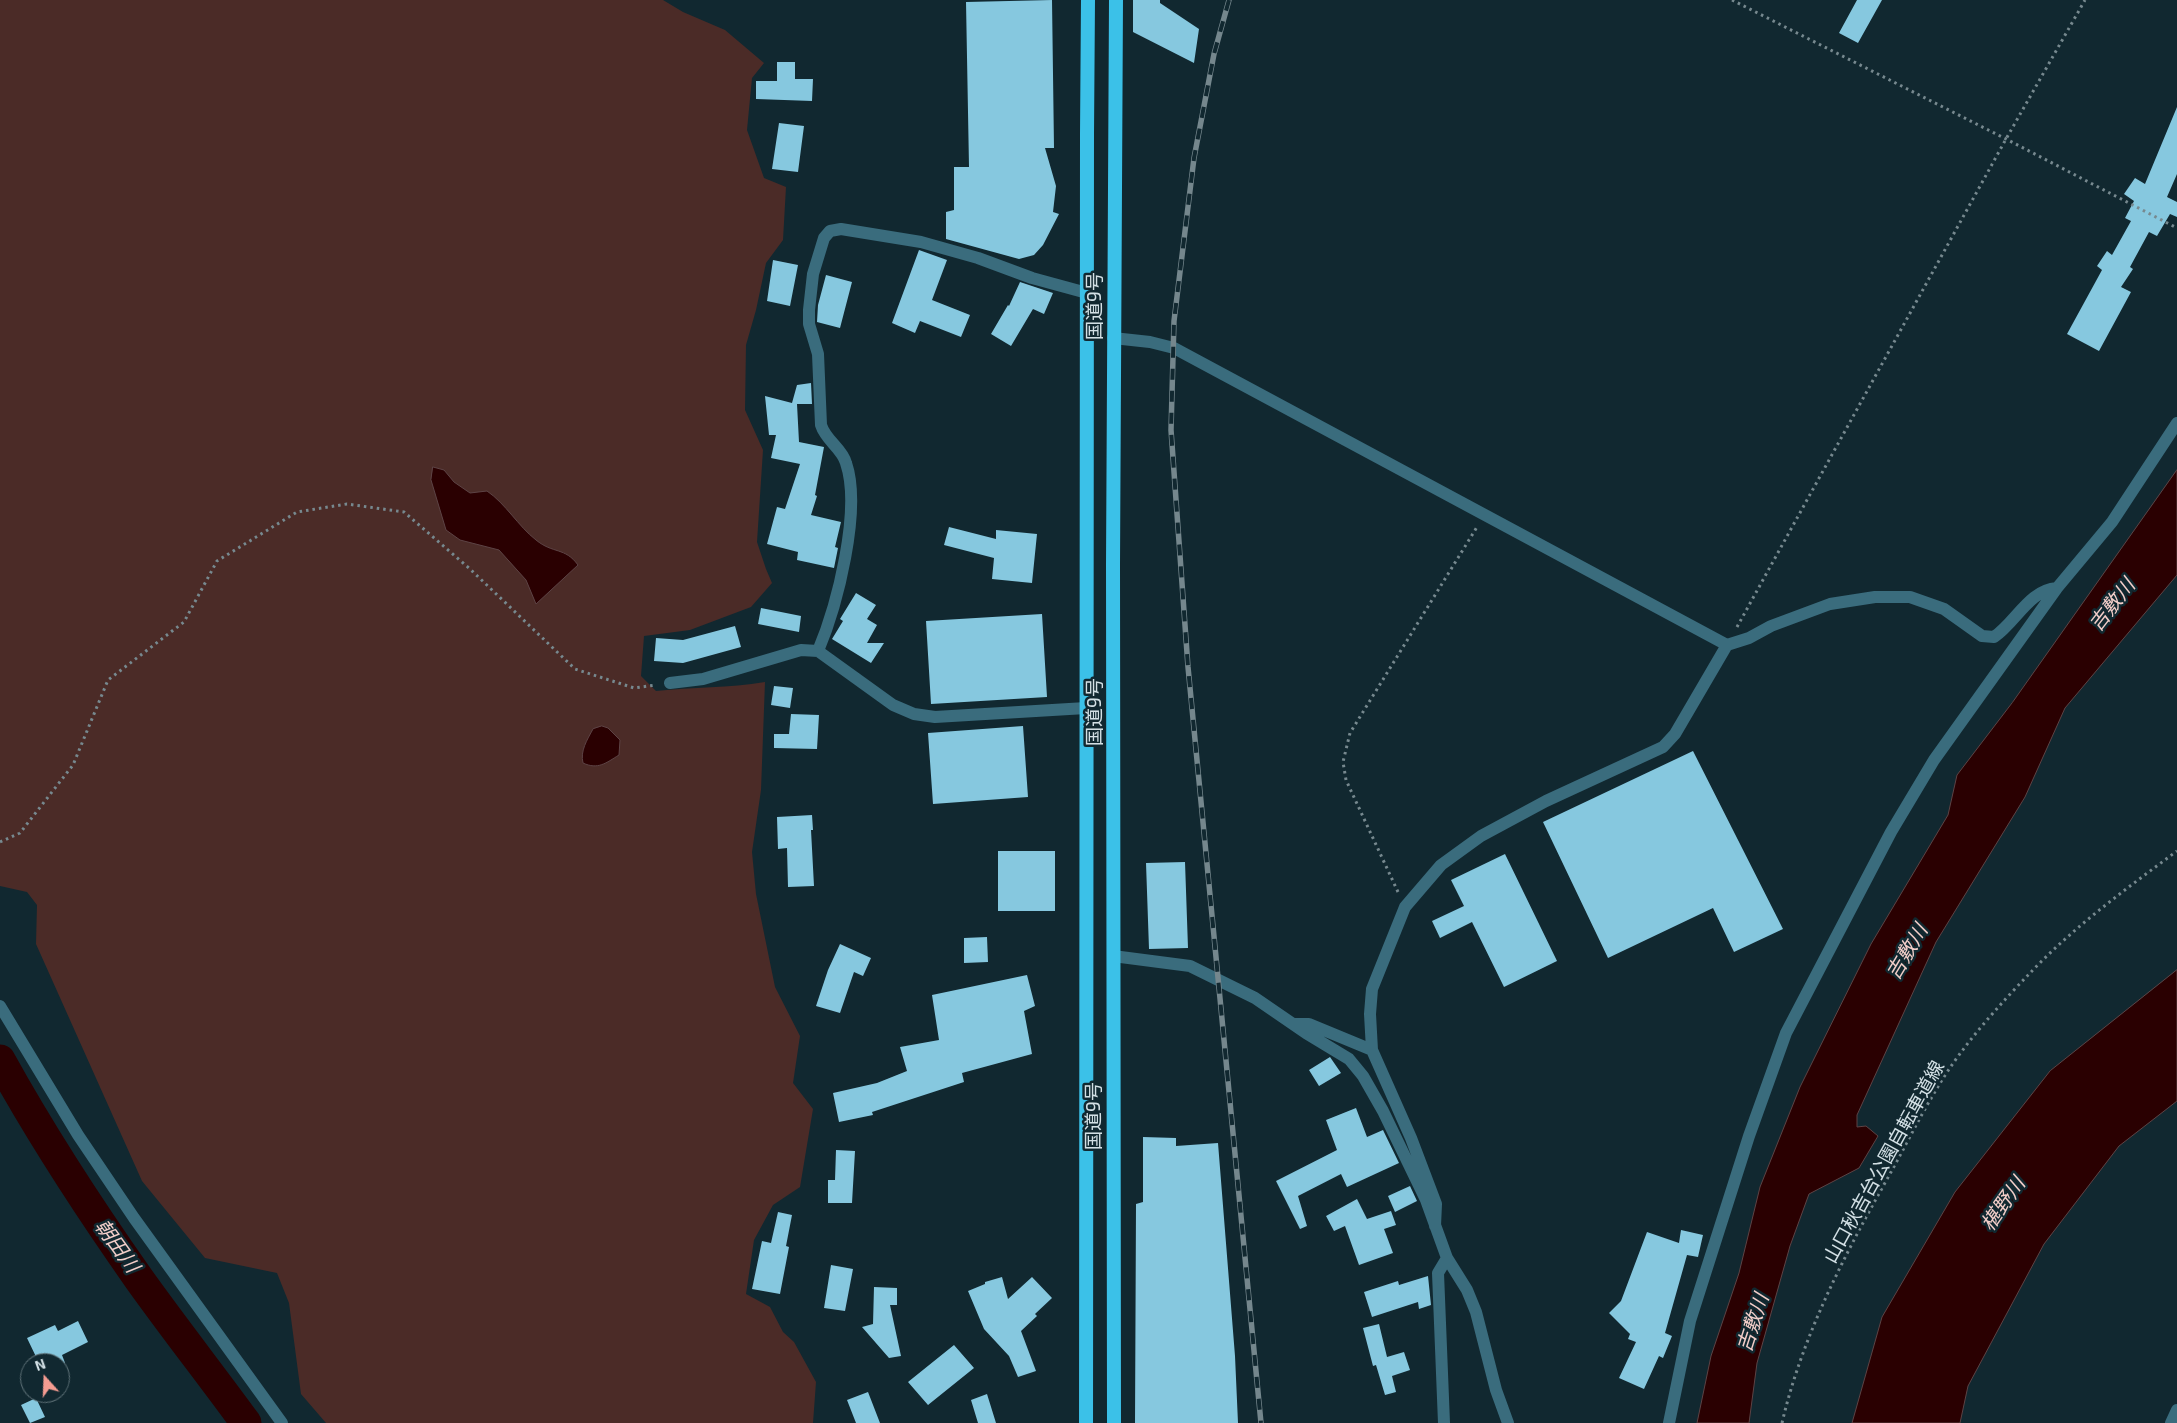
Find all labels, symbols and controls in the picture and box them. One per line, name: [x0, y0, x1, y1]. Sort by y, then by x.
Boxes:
street label: 国道9号: [1084, 272, 1106, 340]
water label: 吉敷川: [2084, 574, 2140, 636]
street label: 国道9号: [1084, 678, 1106, 746]
water label: 吉敷川: [1881, 920, 1933, 984]
street label: 山口秋吉台公園自転車道線: [1819, 1057, 1949, 1267]
street label: 国道9号: [1083, 1082, 1105, 1150]
water label: 椹野川: [1976, 1173, 2030, 1235]
water label: 朝田川: [90, 1215, 144, 1277]
water label: 吉敷川: [1732, 1291, 1774, 1355]
north arrow: [20, 1353, 70, 1403]
text: N: [32, 1355, 48, 1374]

